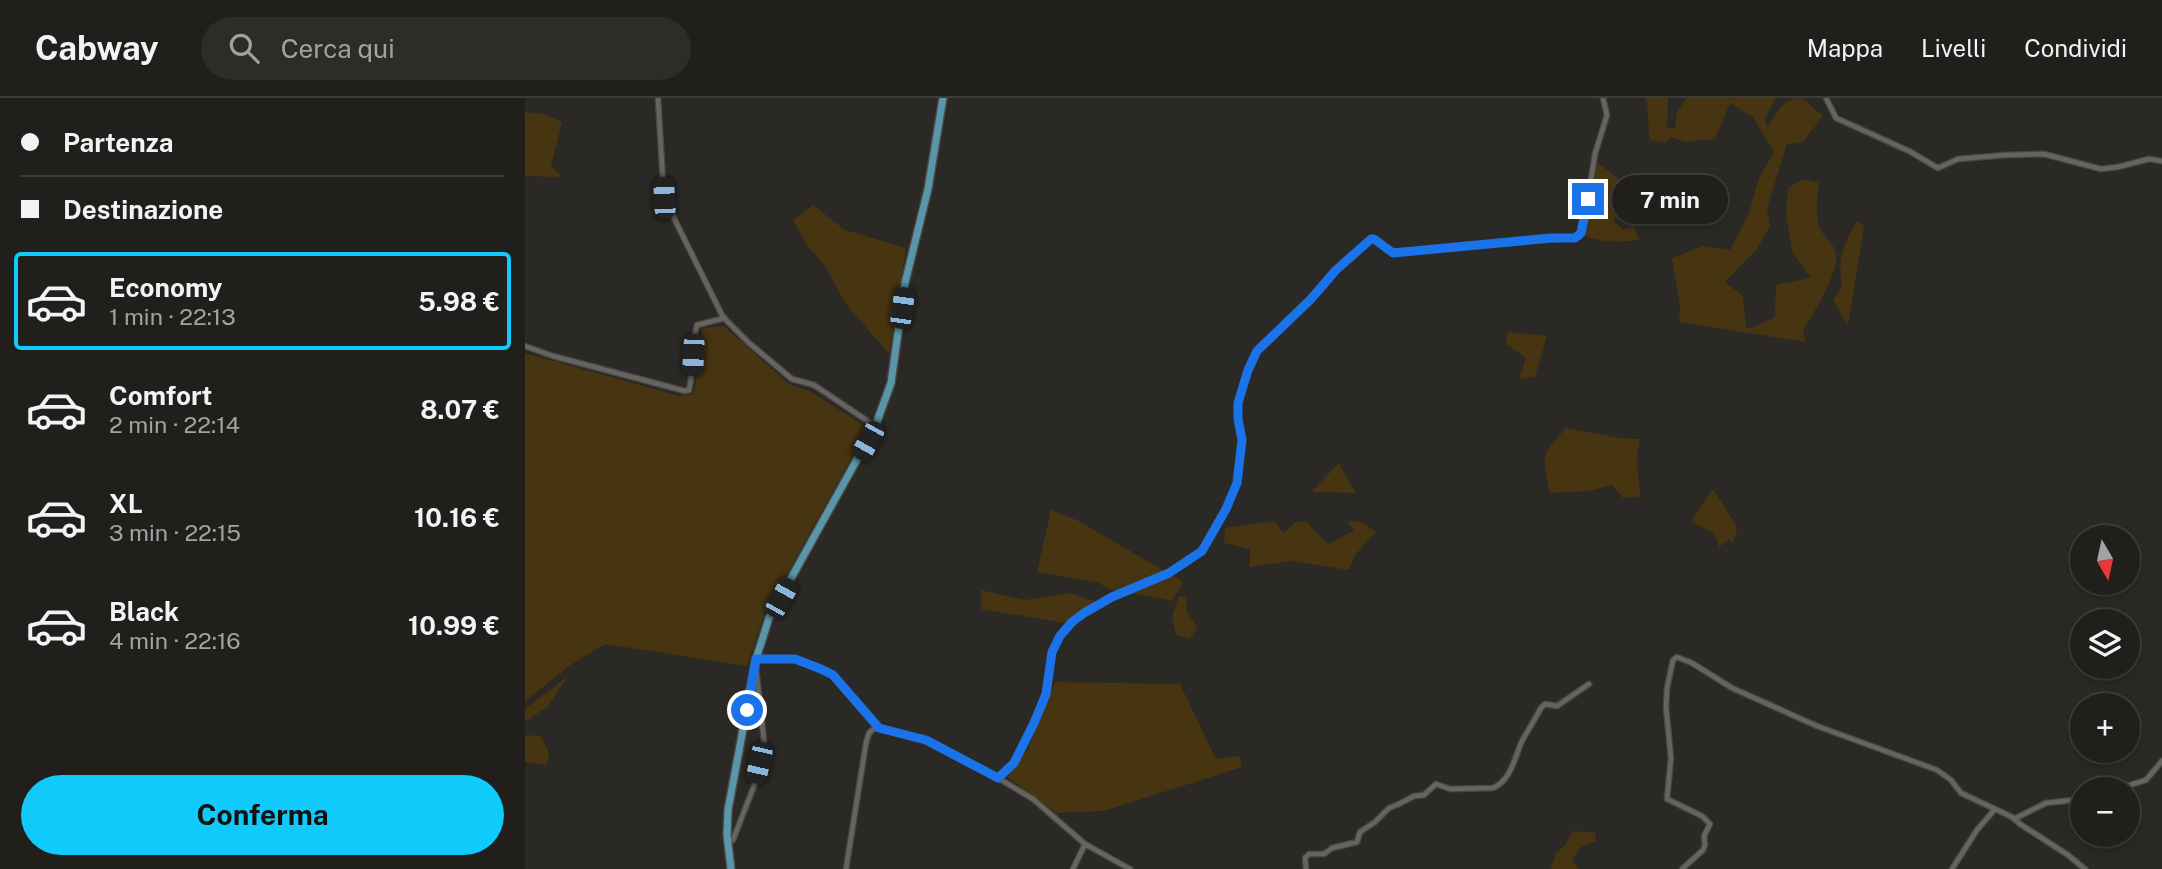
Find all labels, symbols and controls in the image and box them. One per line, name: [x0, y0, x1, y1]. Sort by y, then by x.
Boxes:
search box: [201, 17, 691, 80]
text: Cabway: [35, 29, 159, 67]
icon: search: [225, 29, 263, 67]
text: Cerca qui: [281, 33, 395, 64]
text: Mappa: [1807, 34, 1883, 62]
text: Livelli: [1921, 34, 1986, 62]
text: Condividi: [2024, 34, 2127, 62]
text: Partenza: [63, 127, 174, 158]
callout: 7 min: [1613, 174, 1728, 224]
car: [653, 176, 676, 220]
route end: [1572, 183, 1604, 215]
text: 7 min: [1640, 186, 1700, 213]
text: Destinazione: [63, 194, 223, 225]
icon: car: [25, 270, 88, 333]
text: Economy: [109, 272, 222, 303]
text: 5.98 €: [418, 286, 500, 317]
car: [889, 286, 916, 330]
text: 1 min · 22:13: [109, 303, 236, 330]
car: [682, 333, 705, 377]
icon: car: [25, 378, 88, 441]
text: Comfort: [109, 380, 212, 411]
text: 8.07 €: [420, 394, 500, 425]
text: 2 min · 22:14: [109, 411, 240, 438]
car: [849, 418, 888, 464]
icon: car: [25, 486, 88, 549]
text: XL: [109, 488, 143, 519]
text: 10.16 €: [414, 502, 500, 533]
text: 3 min · 22:15: [109, 519, 241, 546]
north arrow: [2070, 525, 2140, 595]
map controls: [2070, 525, 2140, 847]
car: [762, 575, 801, 621]
icon: car: [25, 594, 88, 657]
text: Black: [109, 596, 179, 627]
button: layers: [2070, 609, 2140, 679]
text: 10.99 €: [408, 610, 500, 641]
text: 4 min · 22:16: [109, 627, 241, 654]
button: +: [2070, 693, 2140, 763]
route start: [731, 694, 763, 726]
car: [745, 740, 774, 786]
button: Conferma: [21, 775, 504, 855]
button: −: [2070, 777, 2140, 847]

